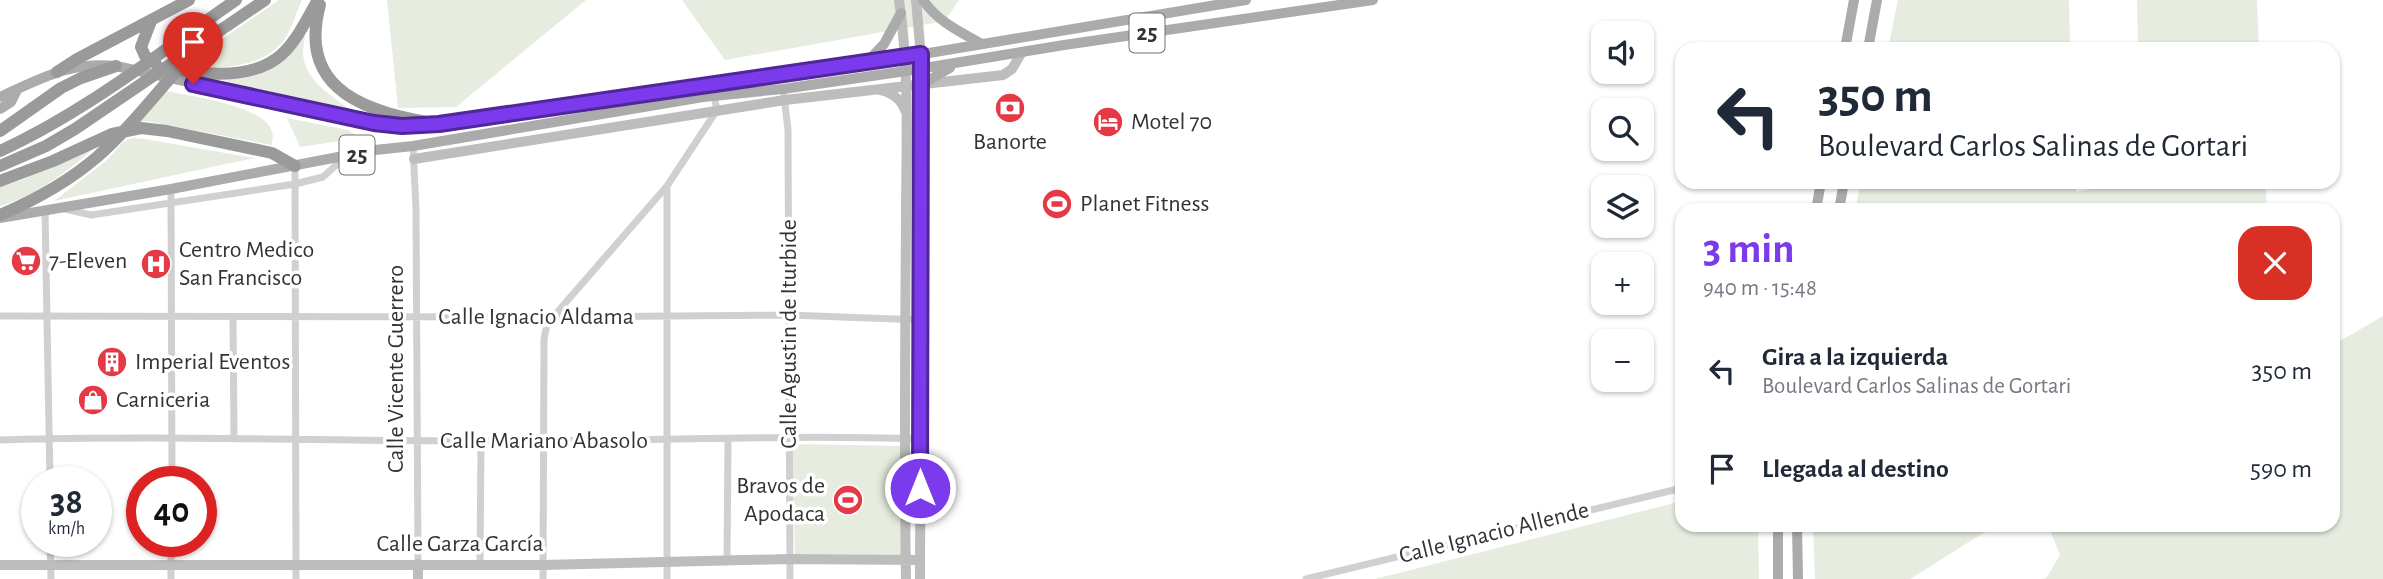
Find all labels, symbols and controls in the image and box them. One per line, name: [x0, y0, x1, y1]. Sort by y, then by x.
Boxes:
pin: [163, 12.0, 223, 84]
road number: 25: [1130, 14, 1164, 52]
map controls: [1591, 21, 1654, 392]
button: sound: [1591, 21, 1654, 84]
icon: arrive: [174, 23, 212, 61]
icon: left: [1703, 70, 1794, 161]
text: 350 m: [1818, 72, 1933, 121]
bank icon: Banorte: [993, 91, 1027, 125]
button: search: [1591, 98, 1654, 161]
hotel icon: Motel 70: [1091, 105, 1125, 139]
place label: Motel 70: [1131, 110, 1212, 134]
place label: Banorte: [973, 130, 1047, 154]
text: Boulevard Carlos Salinas de Gortari: [1818, 130, 2248, 162]
road number: 25: [340, 136, 374, 174]
button: layers: [1591, 175, 1654, 238]
sports icon: Planet Fitness: [1040, 187, 1074, 221]
place label: Planet Fitness: [1080, 192, 1209, 216]
street label: Calle Agustin de Iturbide: [777, 219, 801, 449]
button: close: [2238, 226, 2312, 300]
text: 3 min: [1703, 228, 1795, 270]
place label: Centro Medico San Francisco: [179, 238, 314, 290]
supermarket icon: 7-Eleven: [9, 244, 43, 278]
hospital icon: Centro Medico San Francisco: [139, 247, 173, 281]
place label: 7-Eleven: [49, 249, 127, 273]
button: +: [1591, 252, 1654, 315]
street label: Calle Vicente Guerrero: [384, 265, 408, 473]
text: 940 m · 15:48: [1703, 277, 1817, 300]
street label: Calle Ignacio Aldama: [438, 305, 634, 329]
button: −: [1591, 329, 1654, 392]
text: Gira a la izquierda: [1762, 344, 1948, 370]
building icon: Imperial Eventos: [95, 345, 129, 379]
place label: Imperial Eventos: [135, 350, 290, 374]
icon: left: [1703, 352, 1741, 390]
text: 350 m: [2252, 358, 2312, 384]
text: Boulevard Carlos Salinas de Gortari: [1762, 375, 2071, 398]
shop icon: Carniceria: [76, 383, 110, 417]
place label: Carniceria: [116, 388, 210, 412]
street label: Calle Mariano Abasolo: [440, 429, 648, 453]
icon: arrive: [1703, 450, 1741, 488]
position arrow: [883, 451, 957, 525]
text: Llegada al destino: [1762, 456, 1949, 482]
text: 590 m: [2250, 456, 2312, 482]
speed limit sign: 40: [126, 466, 217, 557]
place label: Bravos de Apodaca: [736, 474, 825, 526]
sports icon: Bravos de Apodaca: [831, 483, 865, 517]
text: 38: [50, 485, 83, 520]
street label: Calle Ignacio Allende: [1397, 498, 1591, 568]
text: km/h: [48, 520, 85, 538]
street label: Calle Garza García: [376, 532, 544, 556]

